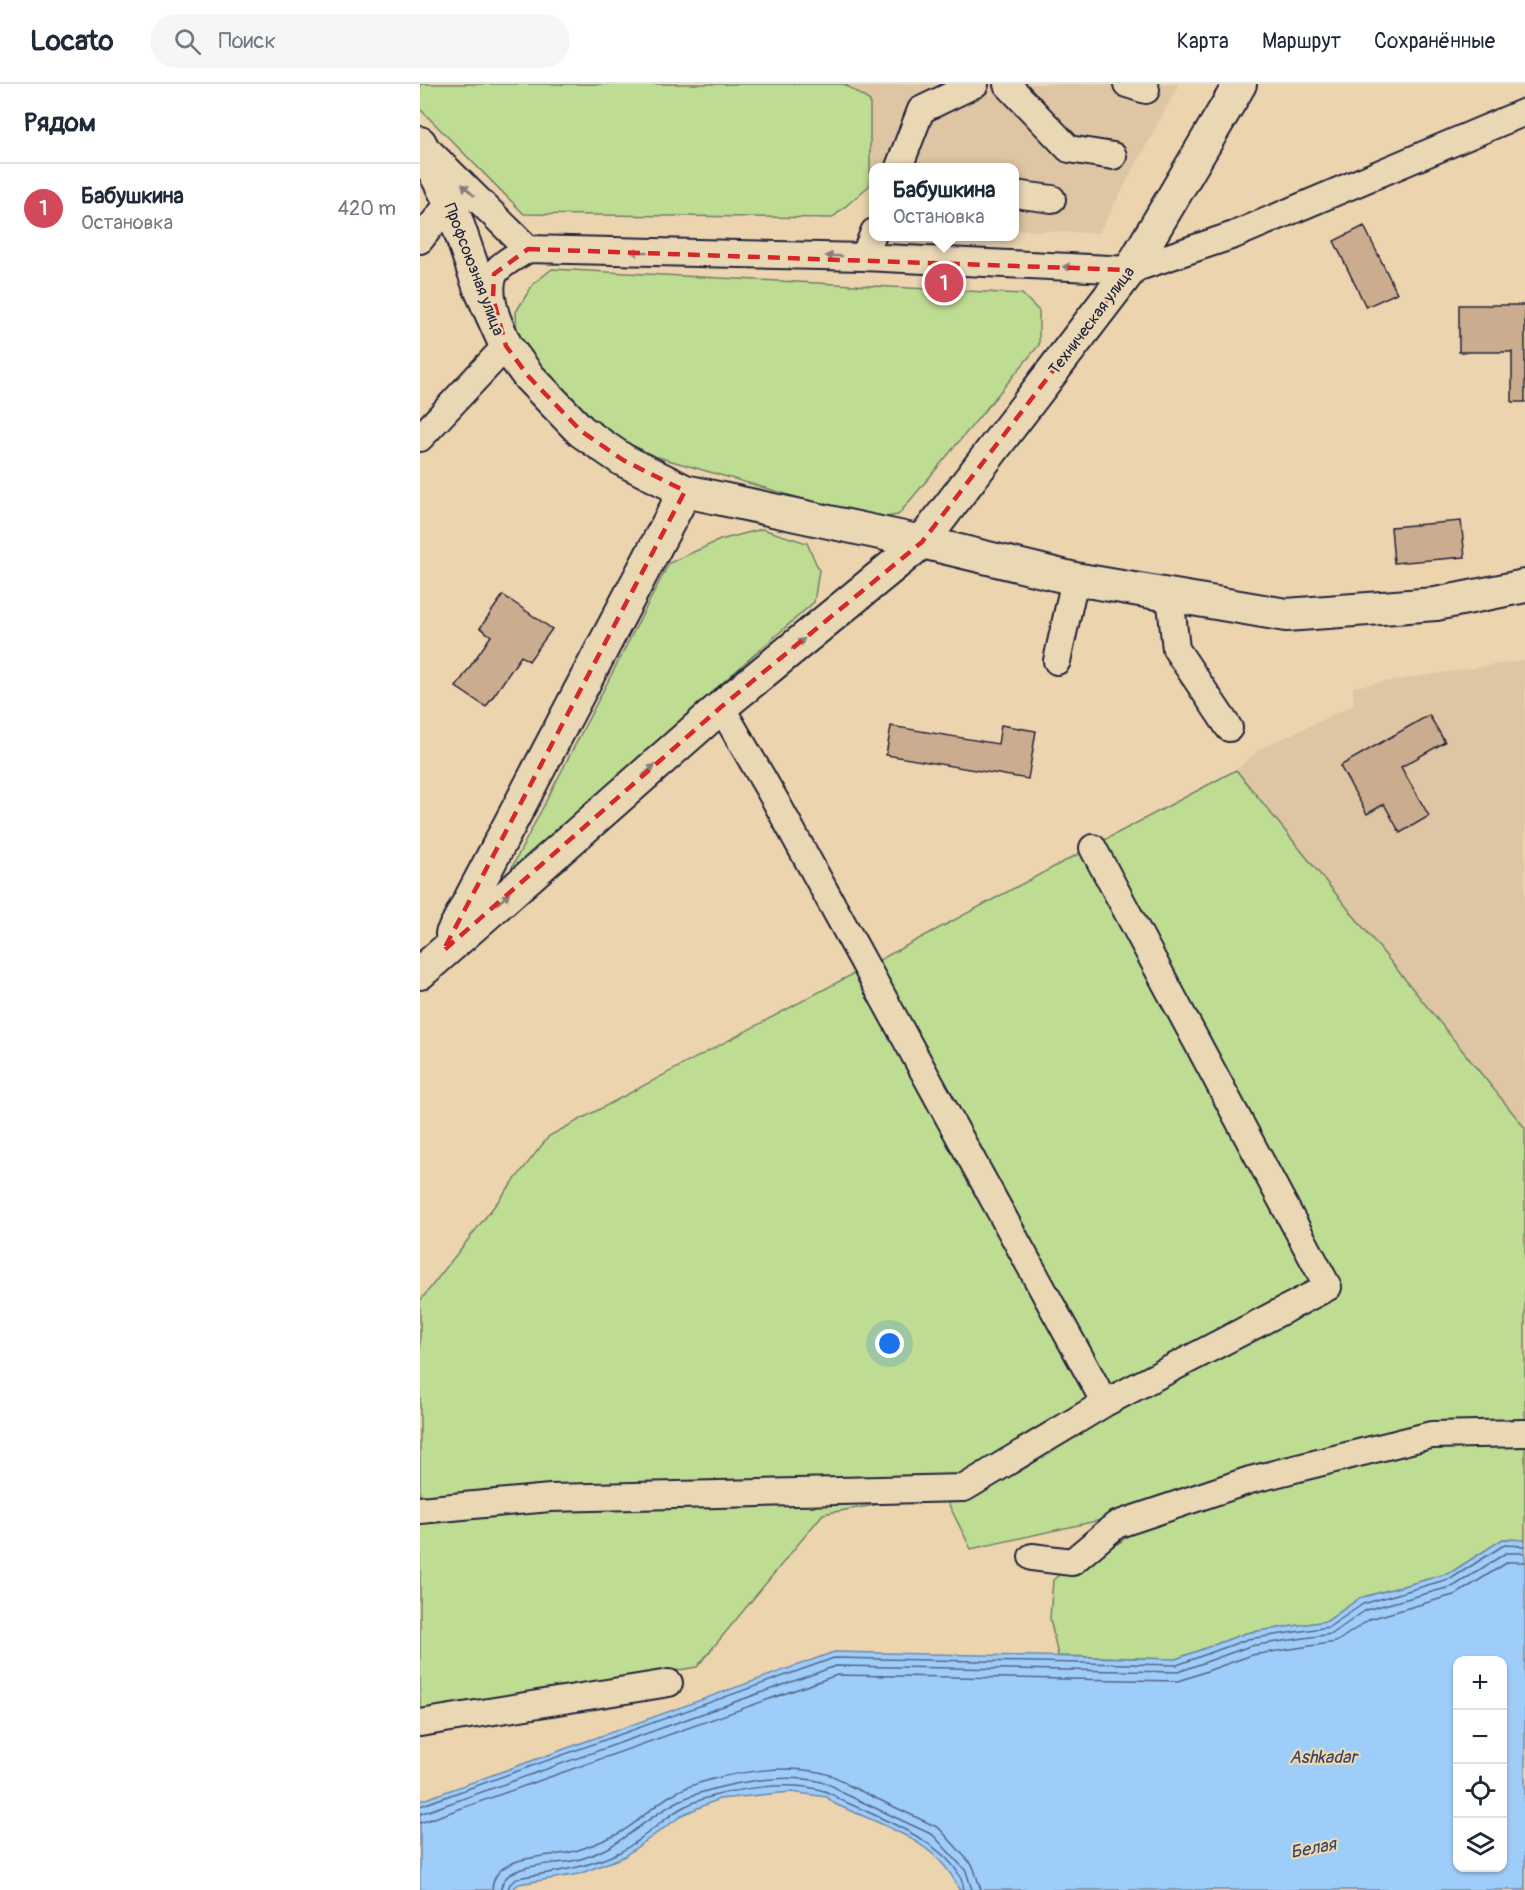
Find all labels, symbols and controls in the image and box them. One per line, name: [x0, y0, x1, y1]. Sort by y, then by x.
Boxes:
search box: [150, 14, 570, 68]
text: Locato: [30, 24, 114, 59]
icon: search: [171, 25, 204, 58]
text: Поиск: [219, 27, 276, 55]
text: Карта: [1177, 28, 1229, 55]
text: Маршрут: [1262, 28, 1341, 55]
text: Сохранённые: [1374, 28, 1495, 55]
text: Рядом: [24, 107, 96, 139]
popup: [869, 163, 1019, 241]
text: Бабушкина: [893, 176, 995, 204]
text: Бабушкина: [81, 182, 184, 210]
one-way arrow: [462, 184, 476, 198]
text: 1: [40, 196, 47, 221]
text: 420 m: [337, 196, 396, 221]
street label: Профсоюзная улица: [440, 200, 509, 338]
text: Остановка: [893, 204, 985, 229]
text: Остановка: [81, 210, 173, 235]
one-way arrow: [630, 247, 649, 256]
one-way arrow: [825, 252, 844, 261]
pin: 1: [924, 260, 964, 306]
street label: Техническая улица: [1045, 262, 1139, 379]
one-way arrow: [1062, 262, 1081, 271]
one-way arrow: [790, 637, 806, 650]
one-way arrow: [642, 763, 657, 777]
one-way arrow: [495, 893, 510, 906]
your location: [875, 1329, 904, 1358]
map controls: [1453, 1656, 1507, 1872]
button: +: [1453, 1656, 1507, 1710]
button: −: [1453, 1710, 1507, 1764]
water label: Ashkadar: [1289, 1746, 1359, 1769]
button: locate: [1453, 1764, 1507, 1818]
button: layers: [1453, 1818, 1507, 1872]
water label: Белая: [1288, 1833, 1339, 1864]

